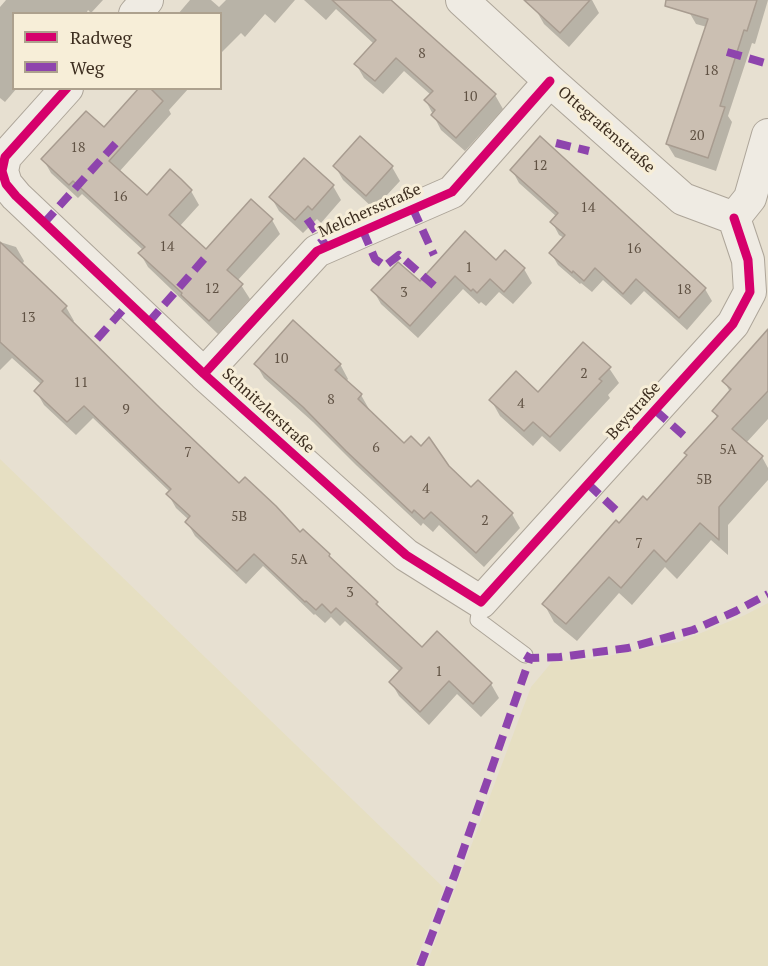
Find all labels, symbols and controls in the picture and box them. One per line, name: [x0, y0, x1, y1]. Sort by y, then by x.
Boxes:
legend: [12, 12, 222, 90]
text: Radweg: [70, 25, 132, 49]
house number: 8: [418, 46, 426, 62]
text: Weg: [70, 55, 104, 79]
house number: 18: [704, 63, 718, 79]
street label: Ottegrafenstraße: [553, 83, 659, 177]
house number: 10: [463, 89, 477, 105]
house number: 20: [690, 128, 704, 144]
house number: 18: [71, 140, 85, 156]
house number: 12: [533, 158, 547, 174]
street label: Melchersstraße: [316, 180, 424, 242]
house number: 16: [113, 189, 127, 205]
house number: 14: [581, 200, 595, 216]
house number: 14: [160, 239, 174, 255]
house number: 16: [627, 241, 641, 257]
house number: 1: [465, 260, 473, 276]
house number: 12: [205, 281, 219, 297]
house number: 18: [677, 282, 691, 298]
house number: 3: [400, 285, 408, 301]
house number: 13: [21, 310, 35, 326]
house number: 10: [274, 351, 288, 367]
street label: Schnitzlerstraße: [218, 364, 318, 458]
house number: 2: [580, 366, 588, 382]
house number: 11: [74, 375, 88, 391]
street label: Beystraße: [603, 378, 665, 444]
house number: 8: [327, 392, 335, 408]
house number: 4: [517, 396, 525, 412]
house number: 9: [122, 402, 130, 418]
house number: 6: [372, 440, 380, 456]
house number: 5A: [719, 442, 737, 458]
house number: 7: [184, 445, 192, 461]
house number: 5B: [696, 472, 712, 488]
house number: 4: [422, 481, 430, 497]
house number: 5B: [231, 509, 247, 525]
house number: 2: [481, 513, 489, 529]
house number: 7: [635, 536, 643, 552]
house number: 5A: [290, 552, 308, 568]
house number: 3: [346, 585, 354, 601]
house number: 1: [435, 664, 443, 680]

